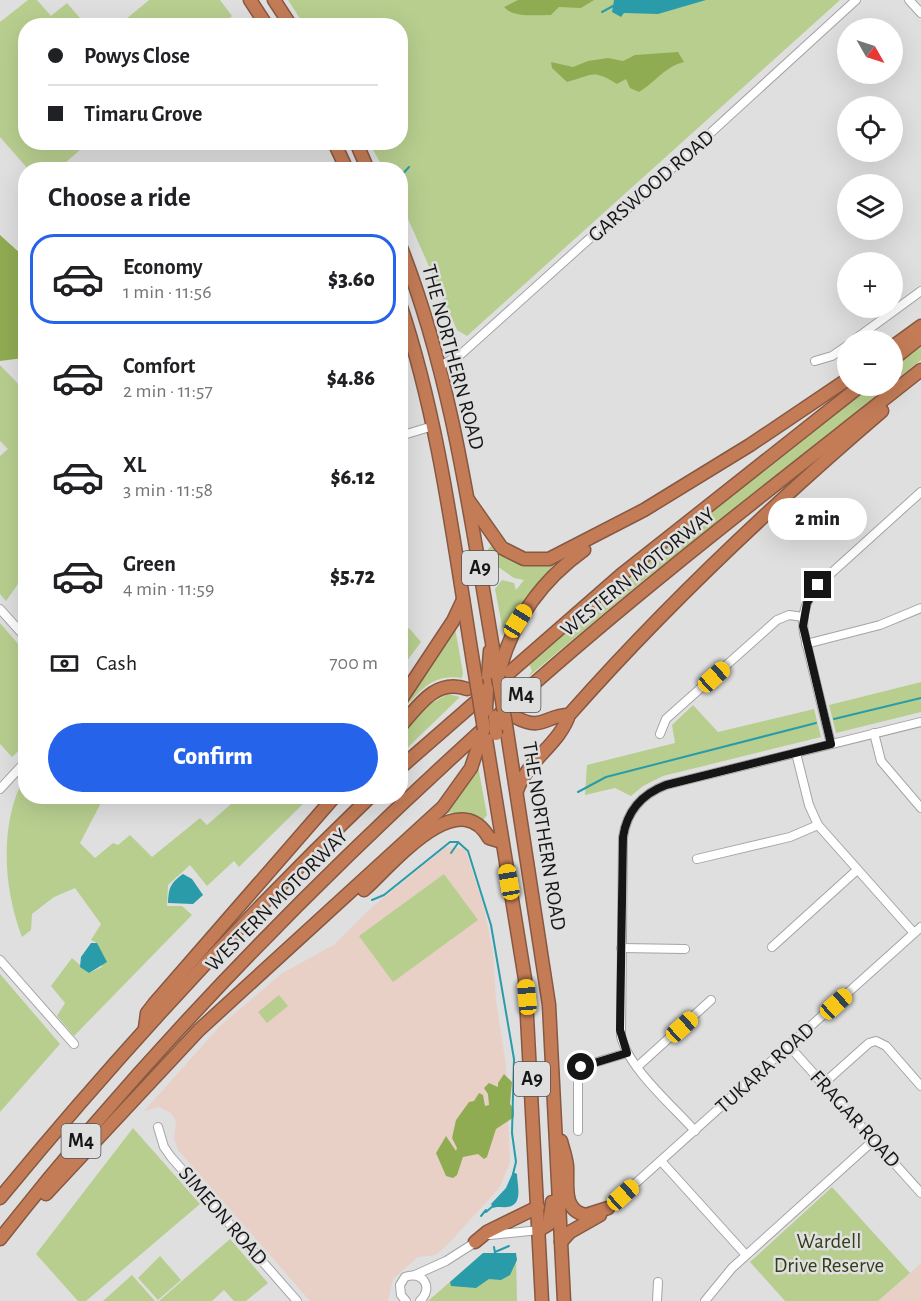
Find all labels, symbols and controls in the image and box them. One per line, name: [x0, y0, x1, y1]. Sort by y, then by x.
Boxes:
north arrow: [837, 18, 903, 84]
map controls: [837, 18, 903, 396]
text: Powys Close: [84, 45, 190, 67]
button: locate: [837, 96, 903, 162]
text: Timaru Grove: [84, 103, 202, 125]
street label: GARSWOOD ROAD: [584, 126, 718, 246]
button: layers: [837, 174, 903, 240]
text: Choose a ride: [48, 184, 191, 211]
icon: car: [51, 252, 105, 306]
button: +: [837, 252, 903, 318]
text: Economy: [123, 256, 203, 278]
street label: THE NORTHERN ROAD: [418, 262, 488, 452]
text: $3.60: [328, 268, 375, 290]
text: 1 min · 11:56: [123, 282, 212, 302]
button: −: [837, 330, 903, 396]
icon: car: [51, 351, 105, 405]
text: Comfort: [123, 355, 195, 377]
text: $4.86: [327, 367, 375, 389]
text: 2 min · 11:57: [123, 381, 213, 401]
icon: car: [51, 450, 105, 504]
text: XL: [123, 454, 146, 476]
text: $6.12: [331, 466, 375, 488]
text: 3 min · 11:58: [123, 480, 213, 500]
callout: 2 min: [768, 498, 868, 540]
street label: WESTERN MOTORWAY: [557, 503, 719, 641]
text: 2 min: [795, 509, 840, 529]
icon: car: [51, 549, 105, 603]
road number: A9: [462, 551, 498, 585]
text: Green: [123, 553, 176, 575]
text: $5.72: [330, 565, 375, 587]
route end: [804, 571, 831, 598]
text: 4 min · 11:59: [123, 579, 214, 599]
car: [501, 601, 535, 641]
icon: cash: [48, 647, 81, 680]
text: Cash: [96, 652, 137, 674]
text: 700 m: [329, 653, 378, 673]
car: [695, 658, 733, 696]
road number: M4: [502, 678, 540, 712]
button: Confirm: [48, 723, 378, 792]
street label: THE NORTHERN ROAD: [519, 740, 569, 932]
street label: WESTERN MOTORWAY: [202, 825, 352, 975]
car: [497, 863, 521, 901]
car: [516, 978, 538, 1016]
car: [817, 985, 855, 1023]
car: [663, 1008, 701, 1046]
street label: TUKARA ROAD: [712, 1019, 818, 1117]
route start: [567, 1053, 594, 1080]
road number: A9: [514, 1062, 550, 1096]
street label: FRAGAR ROAD: [806, 1066, 904, 1172]
road number: M4: [62, 1124, 100, 1158]
street label: SIMEON ROAD: [175, 1163, 271, 1269]
car: [604, 1176, 642, 1214]
park label: Wardell Drive Reserve: [774, 1231, 884, 1276]

